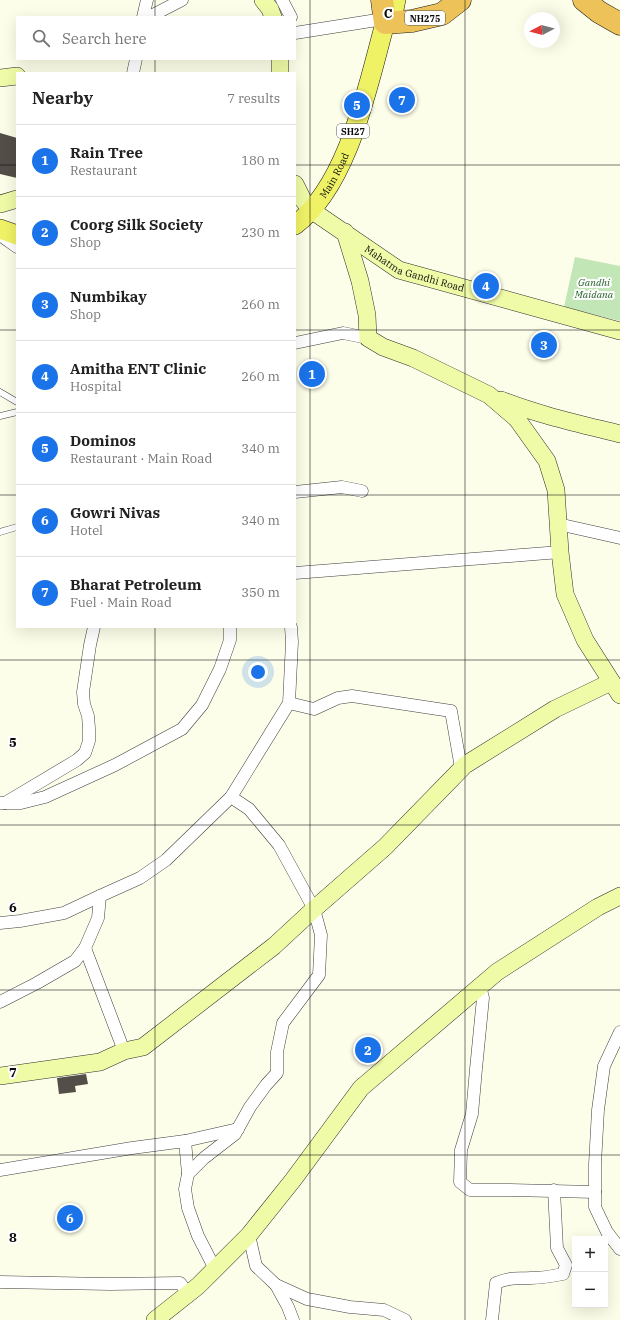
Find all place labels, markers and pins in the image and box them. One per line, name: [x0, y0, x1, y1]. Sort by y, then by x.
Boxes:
pin: 7: [389, 85, 415, 115]
pin: 5: [344, 90, 370, 120]
pin: 4: [473, 271, 499, 301]
pin: 3: [531, 330, 557, 360]
pin: 1: [299, 359, 325, 389]
pin: 2: [355, 1035, 381, 1065]
pin: 6: [57, 1203, 83, 1233]

